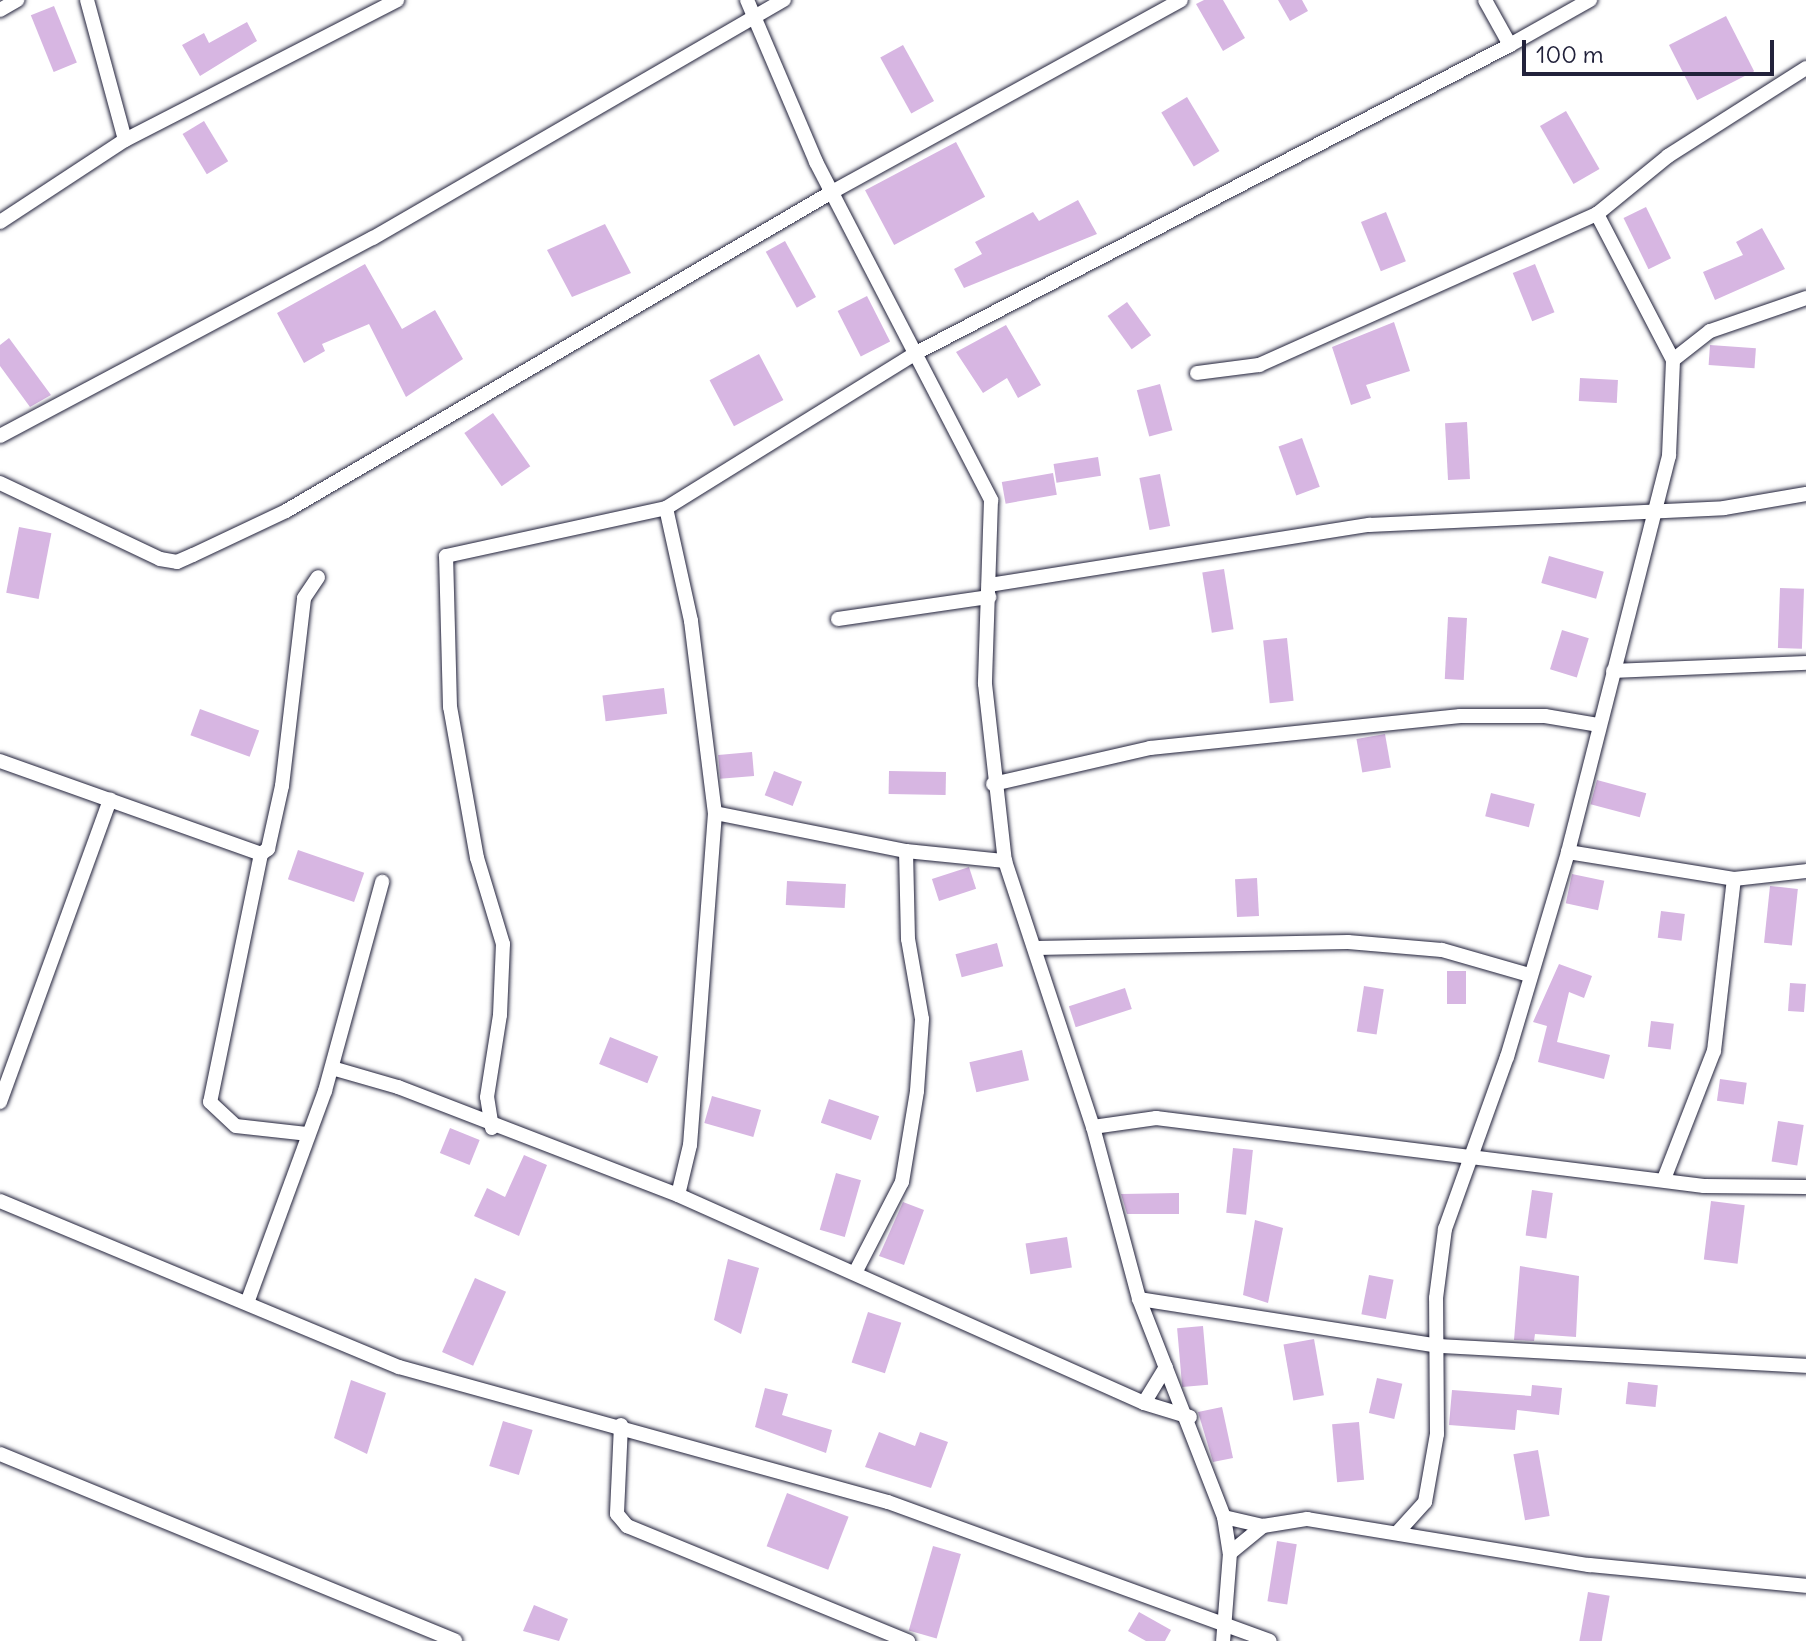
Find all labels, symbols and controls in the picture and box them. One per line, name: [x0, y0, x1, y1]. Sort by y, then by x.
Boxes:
scale bar: [1526, 24, 1778, 74]
text: 100 m: [1536, 39, 1604, 69]

